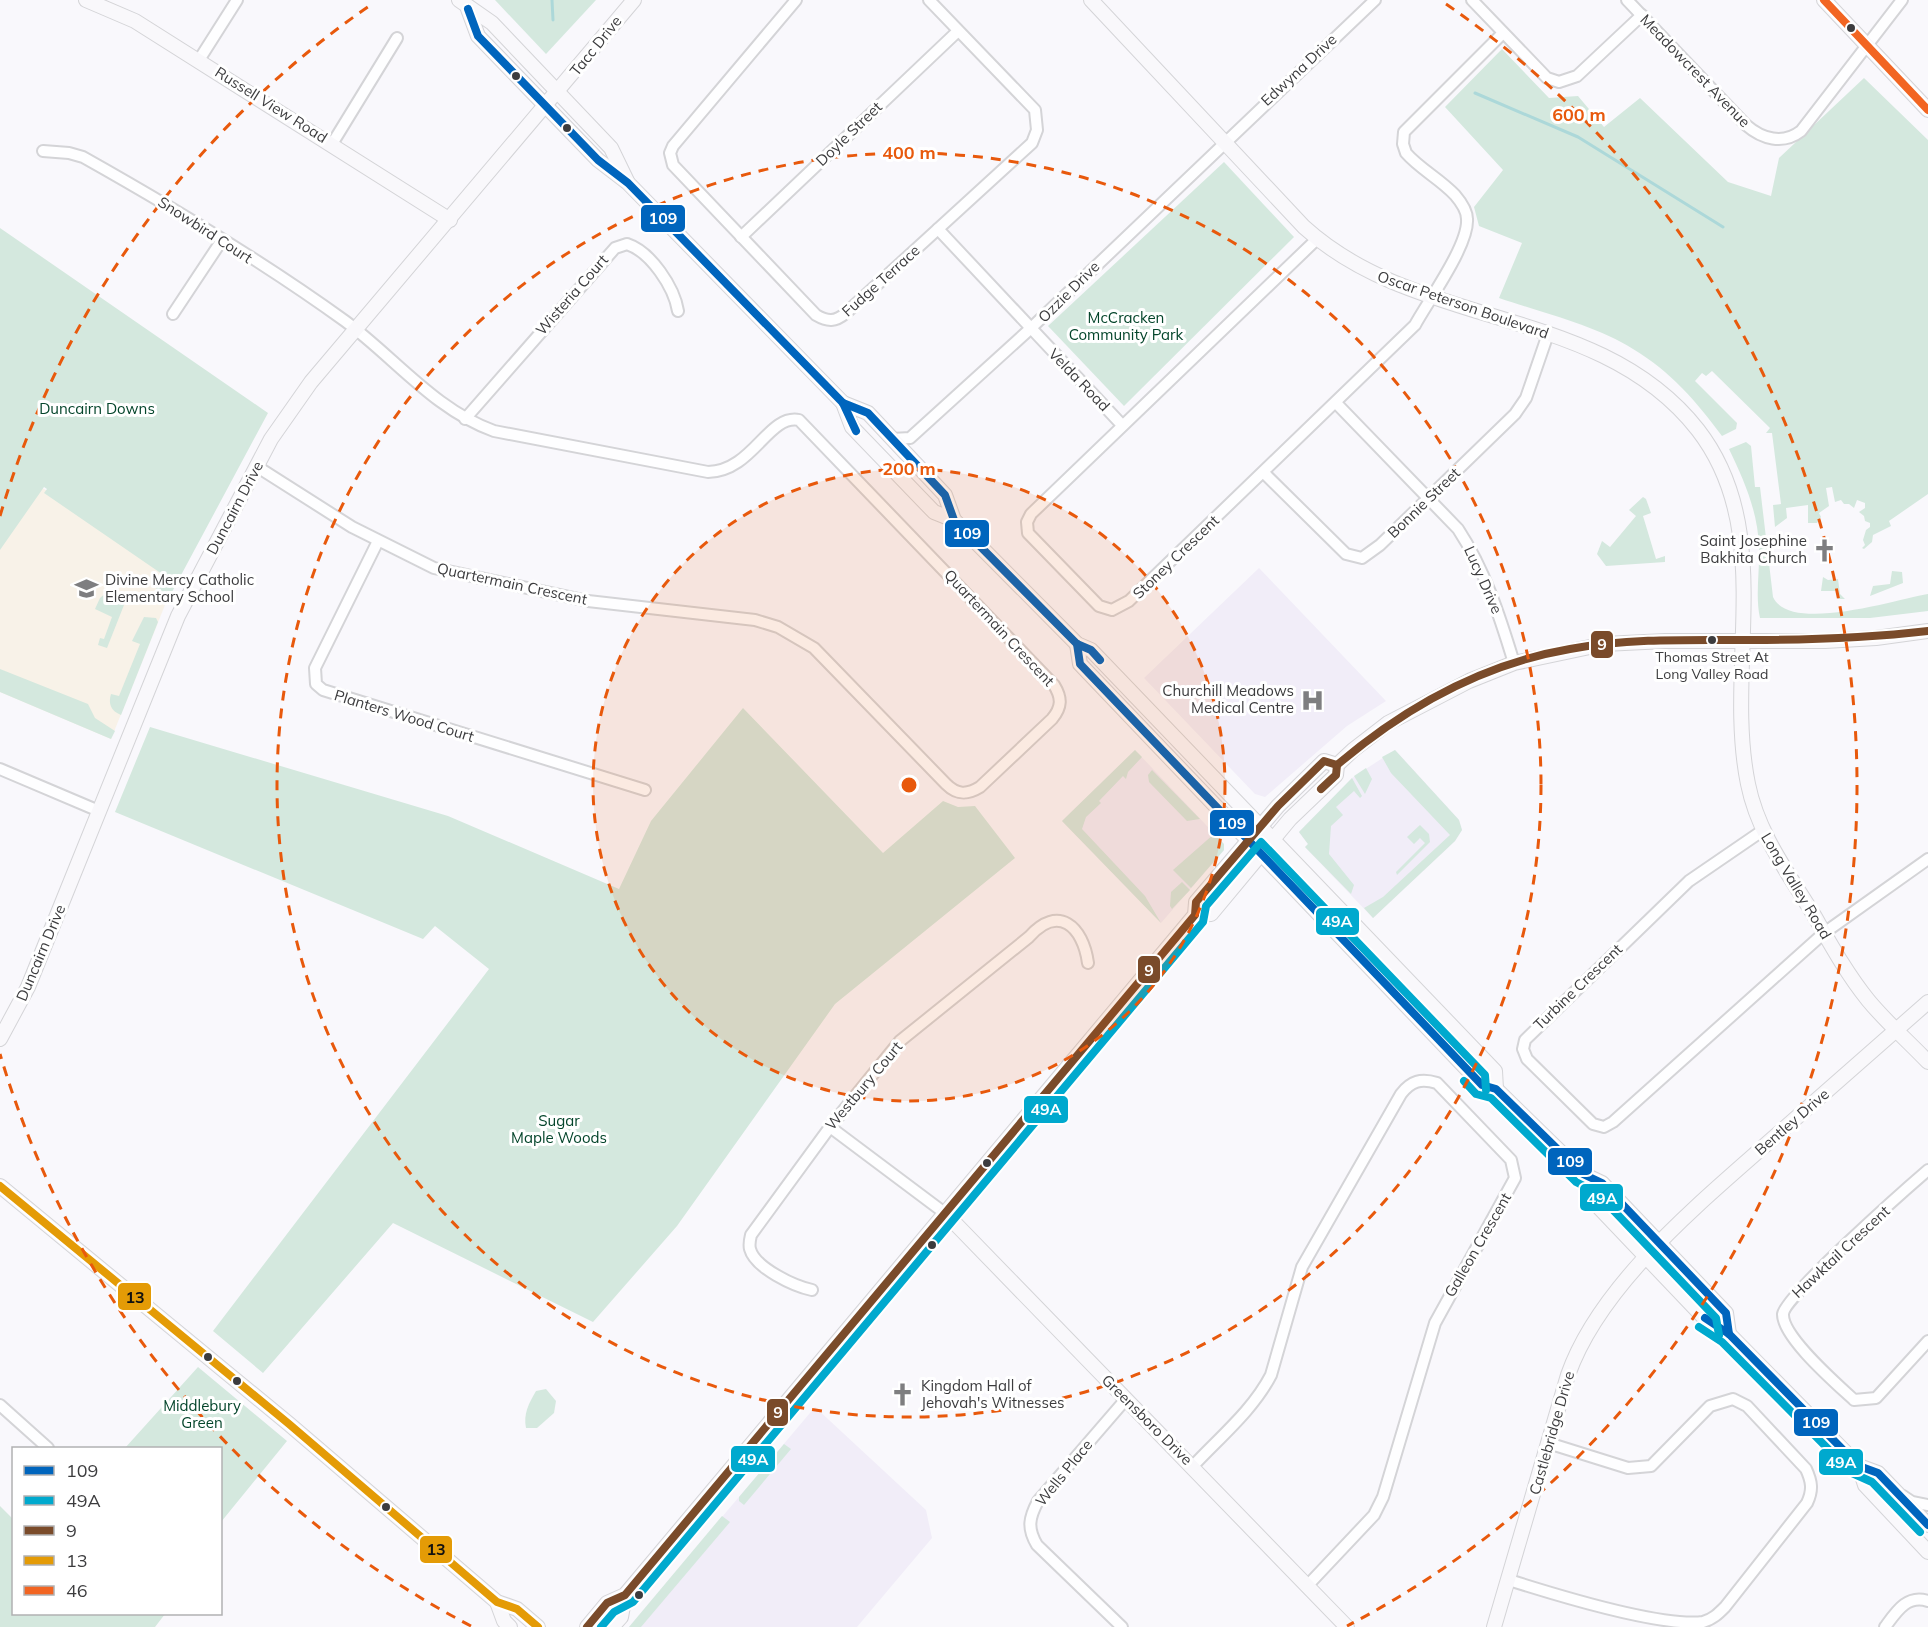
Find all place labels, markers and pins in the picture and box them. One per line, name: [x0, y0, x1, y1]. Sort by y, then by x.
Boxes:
unlabelled marker: [1845, 22, 1857, 34]
unlabelled marker: [510, 70, 522, 82]
unlabelled marker: [561, 122, 573, 134]
place label: Saint Josephine Bakhita Church: [1700, 531, 1807, 567]
church icon: Saint Josephine Bakhita Church: [1812, 537, 1838, 563]
place label: Divine Mercy Catholic Elementary School: [105, 570, 254, 606]
school or university icon: Divine Mercy Catholic Elementary School: [74, 576, 100, 602]
marker: Thomas Street At Long Valley Road: [1706, 634, 1718, 646]
place label: Thomas Street At Long Valley Road: [1655, 648, 1769, 683]
place label: Churchill Meadows Medical Centre: [1162, 681, 1294, 717]
hospital icon: Churchill Meadows Medical Centre: [1299, 687, 1325, 713]
centre of rings: [899, 775, 919, 795]
unlabelled marker: [981, 1157, 993, 1169]
unlabelled marker: [926, 1239, 938, 1251]
unlabelled marker: [202, 1351, 214, 1363]
unlabelled marker: [231, 1375, 243, 1387]
place label: Kingdom Hall of Jehovah's Witnesses: [921, 1376, 1065, 1412]
church icon: Kingdom Hall of Jehovah's Witnesses: [890, 1382, 916, 1408]
unlabelled marker: [380, 1501, 392, 1513]
unlabelled marker: [633, 1589, 645, 1601]

